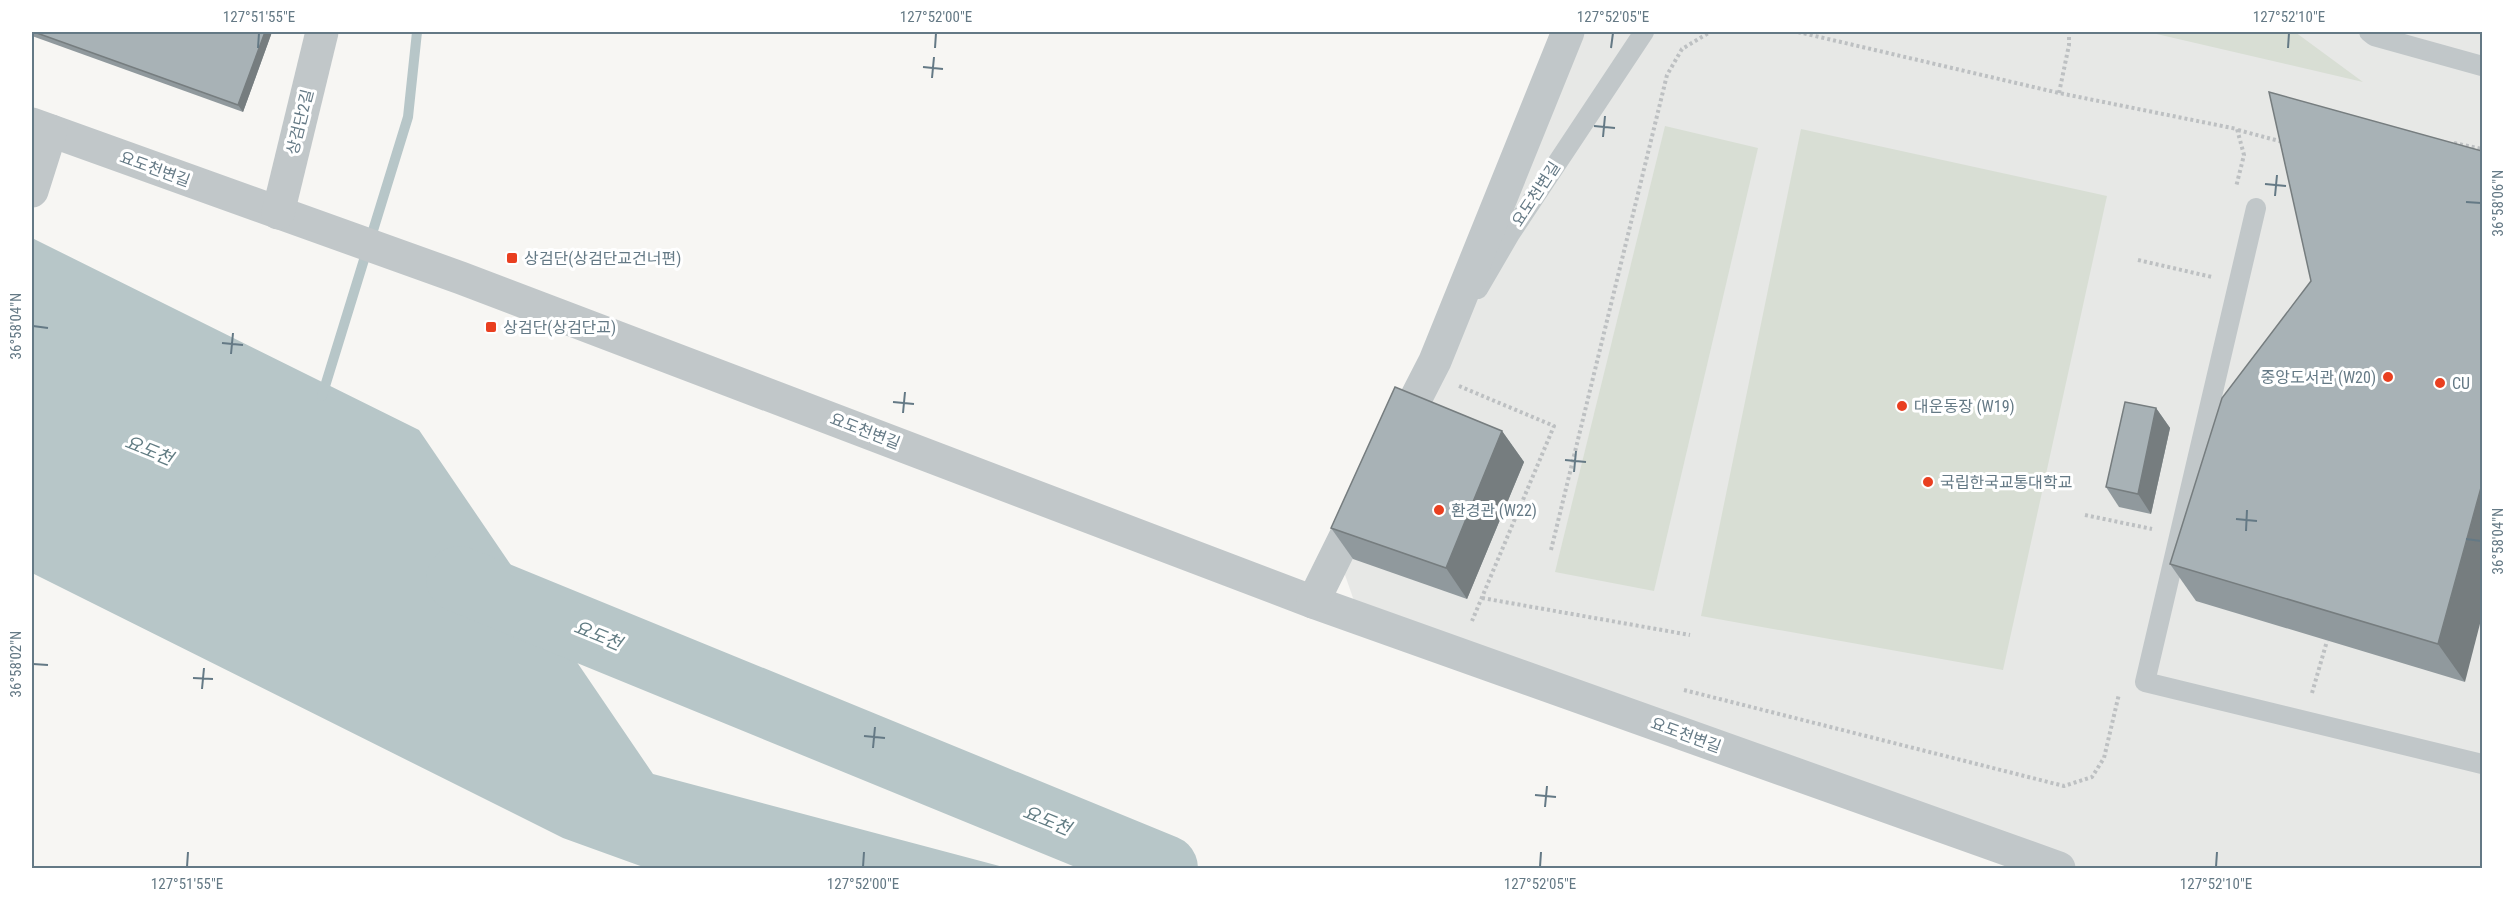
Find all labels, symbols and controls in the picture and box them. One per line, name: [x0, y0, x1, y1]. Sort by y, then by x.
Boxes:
text: 127°51'55"E: [223, 8, 295, 26]
text: 127°52'00"E: [900, 8, 972, 26]
text: 127°52'05"E: [1577, 8, 1649, 26]
text: 127°52'10"E: [2253, 8, 2325, 26]
street label: 상검단2길: [283, 87, 317, 157]
street label: 요도천변길: [117, 147, 193, 191]
street label: 요도천변길: [1508, 158, 1564, 230]
text: 36°58'06"N: [2489, 170, 2507, 236]
place label: 상검단(상검단교건너편): [524, 249, 681, 268]
marker: 상검단(상검단교건너편): [505, 251, 519, 265]
text: 36°58'04"N: [7, 293, 25, 359]
place label: 상검단(상검단교): [503, 318, 616, 337]
marker: 상검단(상검단교): [484, 320, 498, 334]
place label: 중앙도서관 (W20): [2261, 368, 2376, 387]
marker: 중앙도서관 (W20): [2381, 370, 2395, 384]
place label: CU: [2452, 374, 2470, 393]
marker: CU: [2433, 376, 2447, 390]
place label: 대운동장 (W19): [1914, 397, 2015, 416]
marker: 대운동장 (W19): [1895, 399, 1909, 413]
street label: 요도천변길: [827, 409, 903, 453]
water label: 요도천: [122, 431, 178, 470]
place label: 국립한국교통대학교: [1940, 473, 2072, 492]
marker: 국립한국교통대학교: [1921, 475, 1935, 489]
place label: 환경관 (W22): [1451, 501, 1537, 520]
marker: 환경관 (W22): [1432, 503, 1446, 517]
text: 36°58'04"N: [2489, 508, 2507, 574]
water label: 요도천: [571, 616, 627, 655]
text: 36°58'02"N: [7, 631, 25, 697]
street label: 요도천변길: [1648, 713, 1724, 757]
water label: 요도천: [1020, 801, 1076, 840]
text: 127°51'55"E: [151, 875, 223, 893]
text: 127°52'00"E: [827, 875, 899, 893]
text: 127°52'05"E: [1504, 875, 1576, 893]
text: 127°52'10"E: [2180, 875, 2252, 893]

